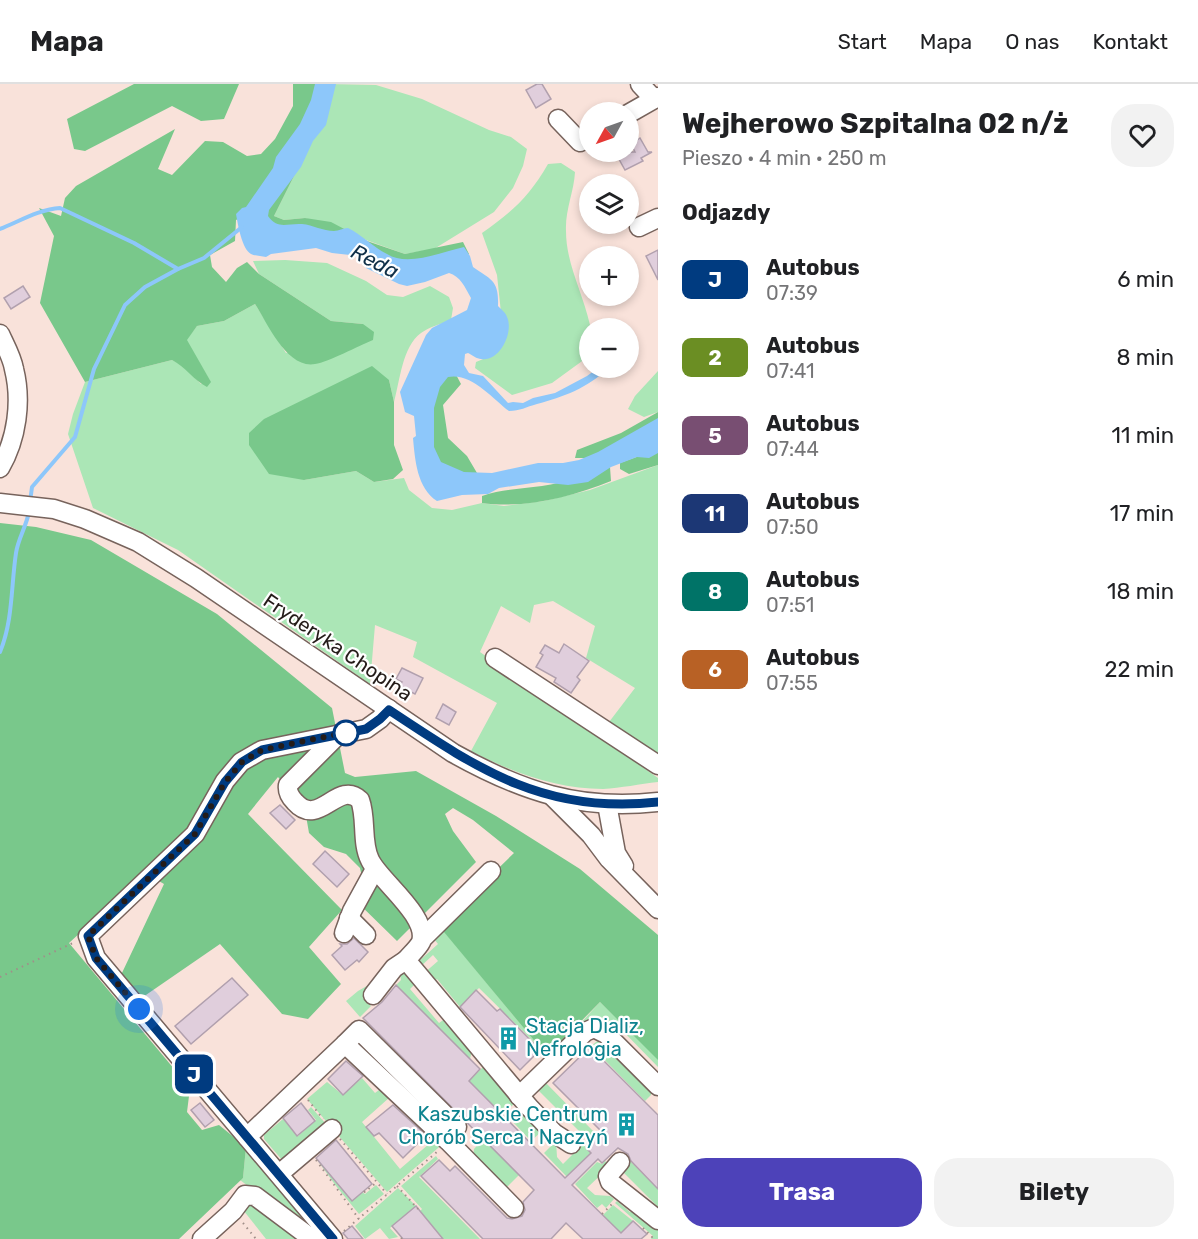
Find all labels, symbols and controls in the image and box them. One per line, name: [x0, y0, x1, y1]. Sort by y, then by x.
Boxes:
text: Mapa: [30, 25, 104, 58]
text: Start: [838, 29, 887, 54]
text: Mapa: [920, 29, 972, 54]
text: O nas: [1005, 29, 1060, 54]
text: Kontakt: [1093, 29, 1168, 54]
north arrow: [579, 102, 639, 162]
map controls: [579, 102, 639, 378]
button: heart: [1111, 104, 1174, 167]
text: Wejherowo Szpitalna 02 n/ż: [682, 107, 1068, 140]
text: Pieszo · 4 min · 250 m: [682, 146, 886, 170]
button: layers: [579, 174, 639, 234]
text: Odjazdy: [682, 199, 770, 226]
water label: Reda: [347, 238, 403, 284]
button: +: [579, 246, 639, 306]
text: Autobus: [766, 254, 860, 281]
text: 6 min: [1117, 266, 1174, 293]
text: J: [708, 267, 722, 292]
text: 07:39: [766, 281, 818, 305]
button: −: [579, 318, 639, 378]
text: Autobus: [766, 332, 860, 359]
text: 8 min: [1116, 344, 1174, 371]
text: 2: [708, 345, 722, 370]
text: 07:41: [766, 359, 815, 383]
text: Autobus: [766, 410, 860, 437]
text: 11 min: [1112, 422, 1174, 449]
text: 5: [708, 423, 722, 448]
text: 07:44: [766, 437, 819, 461]
text: Autobus: [766, 488, 860, 515]
text: 17 min: [1110, 500, 1174, 527]
text: 11: [705, 501, 725, 526]
text: 07:50: [766, 515, 819, 539]
text: Autobus: [766, 566, 860, 593]
text: 18 min: [1107, 578, 1174, 605]
text: 8: [708, 579, 722, 604]
street label: Fryderyka Chopina: [259, 588, 417, 706]
text: 07:51: [766, 593, 814, 617]
text: Autobus: [766, 644, 860, 671]
text: 22 min: [1105, 656, 1174, 683]
text: 6: [708, 657, 722, 682]
text: 07:55: [766, 671, 818, 695]
unlabelled marker: [333, 720, 359, 746]
your location: [124, 994, 154, 1024]
place label: Stacja Dializ, Nefrologia: [526, 1014, 644, 1061]
building icon: Stacja Dializ, Nefrologia: [495, 1025, 521, 1051]
line badge: J: [174, 1054, 214, 1094]
text: J: [187, 1062, 201, 1087]
place label: Kaszubskie Centrum Chorób Serca i Naczyń: [398, 1102, 608, 1149]
building icon: Kaszubskie Centrum Chorób Serca i Naczyń: [613, 1112, 639, 1138]
button: Trasa: [682, 1158, 922, 1227]
button: Bilety: [934, 1158, 1174, 1227]

